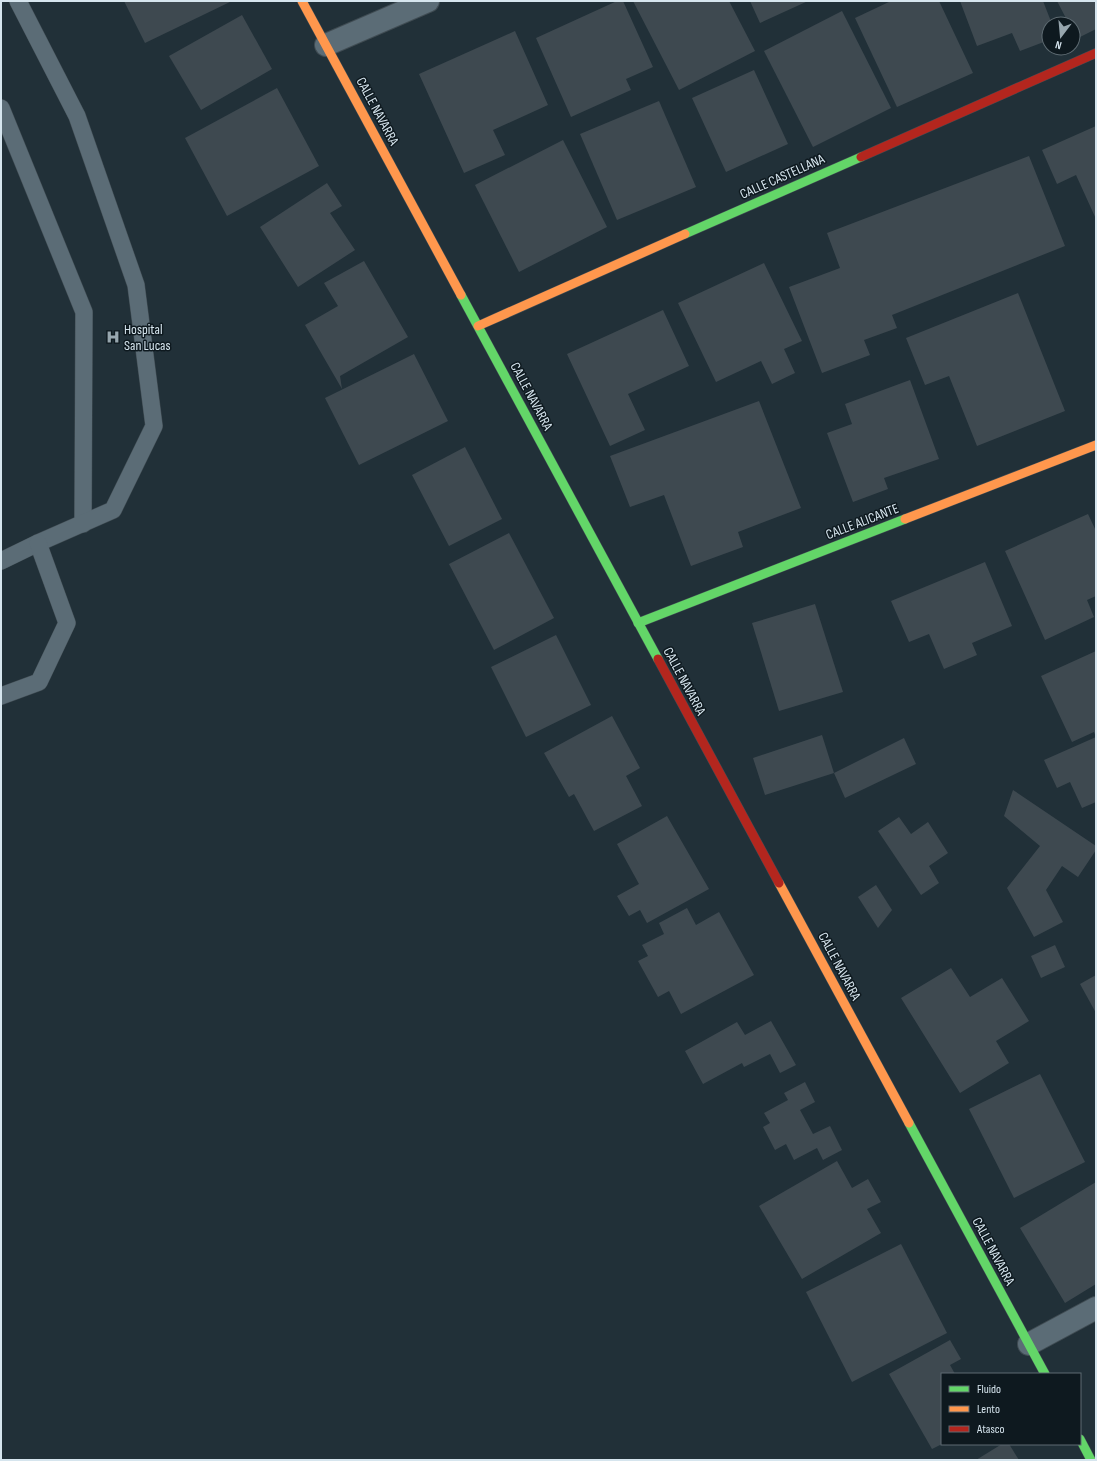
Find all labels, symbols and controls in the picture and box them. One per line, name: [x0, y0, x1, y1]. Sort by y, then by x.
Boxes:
north arrow: [1041, 16, 1081, 56]
text: N: [1054, 38, 1063, 52]
street label: CALLE NAVARRA: [353, 74, 403, 149]
street label: CALLE CASTELLANA: [737, 150, 828, 203]
place label: Hospital San Lucas: [124, 321, 170, 354]
hospital icon: Hospital San Lucas: [105, 329, 121, 345]
street label: CALLE NAVARRA: [507, 359, 557, 434]
street label: CALLE ALICANTE: [823, 500, 901, 543]
street label: CALLE NAVARRA: [660, 644, 710, 719]
street label: CALLE NAVARRA: [815, 929, 865, 1004]
street label: CALLE NAVARRA: [969, 1214, 1019, 1289]
legend: [941, 1373, 1081, 1445]
text: Fluido: [977, 1382, 1001, 1397]
text: Lento: [977, 1402, 1000, 1417]
text: Atasco: [976, 1422, 1004, 1437]

